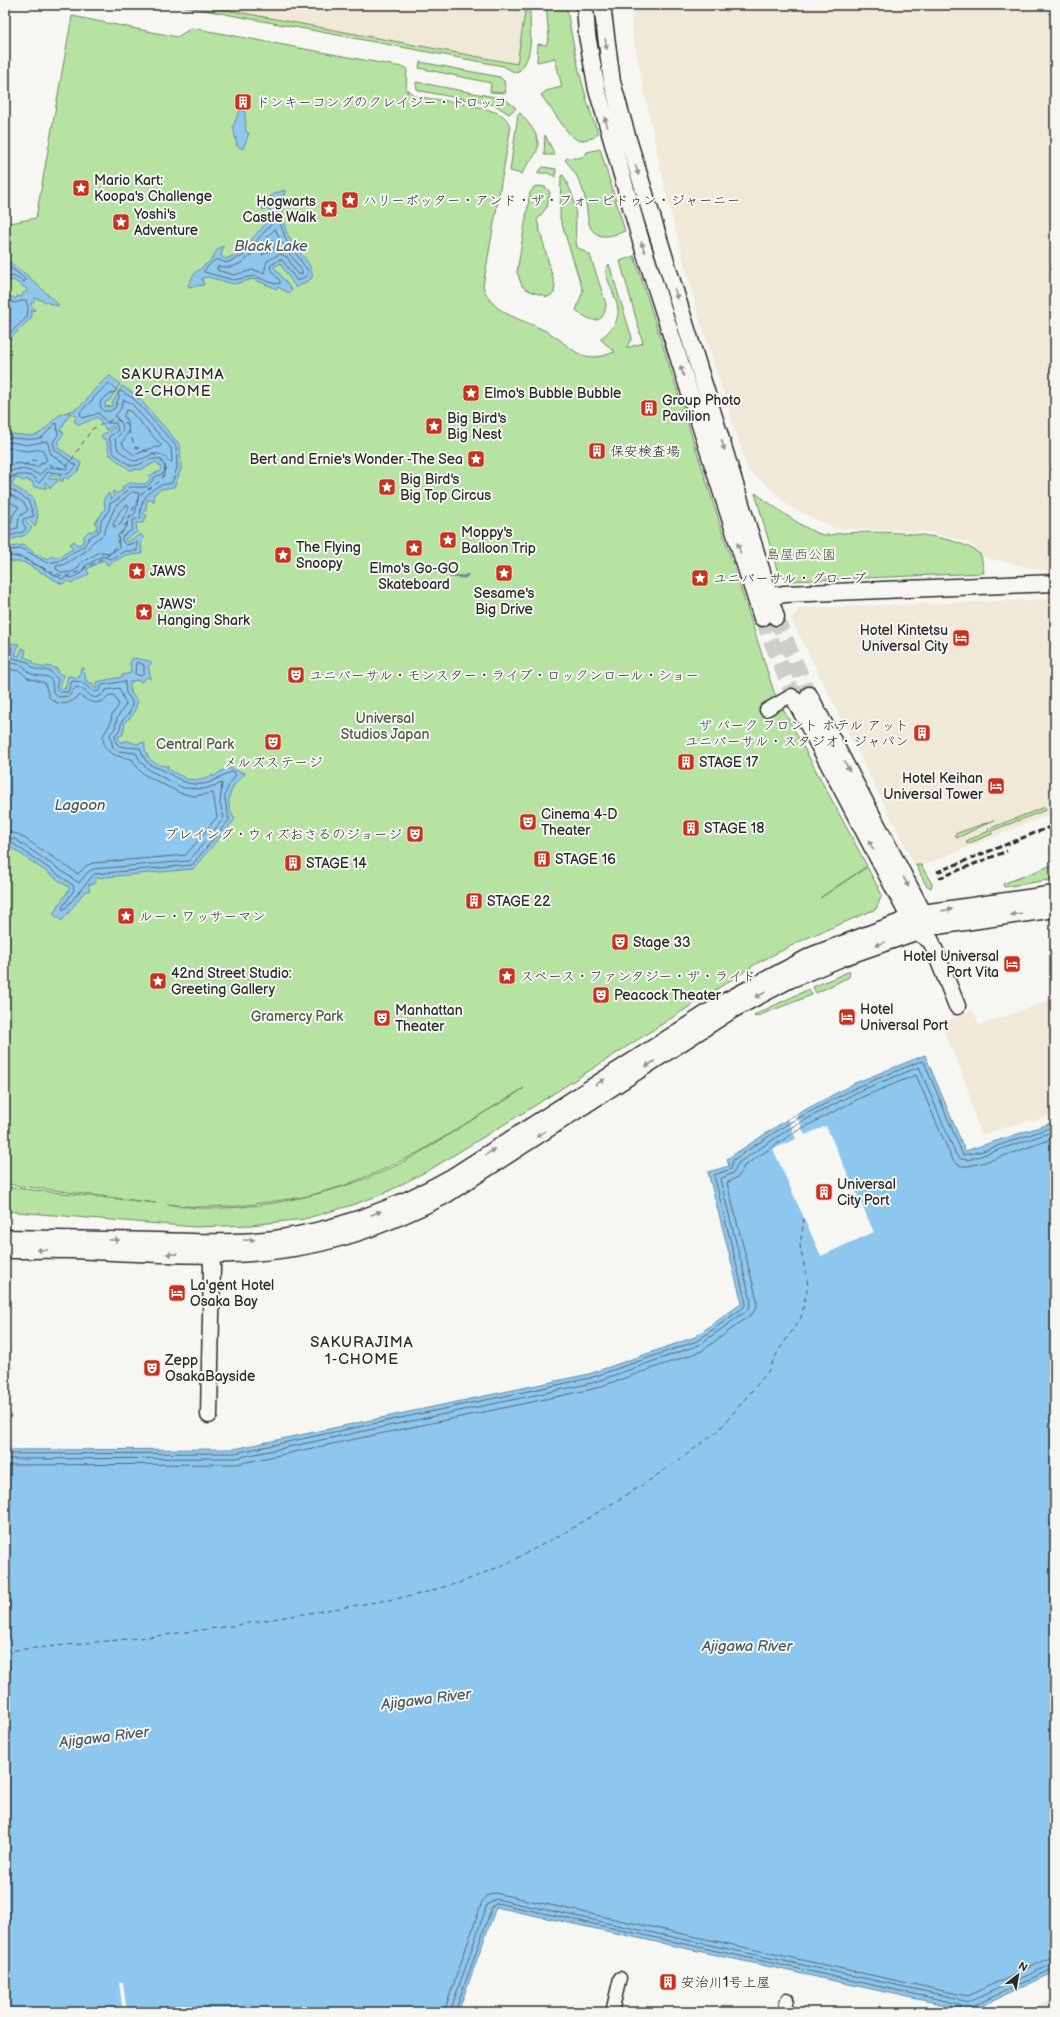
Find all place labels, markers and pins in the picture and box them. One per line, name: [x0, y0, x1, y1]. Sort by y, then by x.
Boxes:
building icon: ドンキーコングのクレイジー・トロッコ: [233, 92, 253, 112]
place label: ドンキーコングのクレイジー・トロッコ: [256, 94, 507, 111]
place label: Mario Kart: Koopa's Challenge: [94, 172, 212, 205]
place icon: Mario Kart: Koopa's Challenge: [71, 178, 91, 198]
place icon: ハリーポッター・アンド・ザ・フォービドゥン・ジャーニー: [340, 190, 360, 210]
place label: ハリーポッター・アンド・ザ・フォービドゥン・ジャーニー: [363, 192, 740, 209]
place label: Hogwarts Castle Walk: [242, 193, 316, 226]
place icon: Hogwarts Castle Walk: [319, 199, 339, 219]
place label: Yoshi's Adventure: [133, 206, 198, 239]
place icon: Yoshi's Adventure: [111, 212, 131, 232]
place icon: Elmo's Bubble Bubble: [461, 383, 481, 403]
place label: Elmo's Bubble Bubble: [484, 385, 621, 402]
place label: Group Photo Pavilion: [662, 392, 741, 425]
building icon: Group Photo Pavilion: [639, 398, 659, 418]
place label: Big Bird's Big Nest: [447, 410, 507, 443]
place icon: Big Bird's Big Nest: [424, 416, 444, 436]
building icon: 保安検査場: [587, 441, 607, 461]
place label: 保安検査場: [610, 443, 680, 460]
place icon: Bert and Ernie's Wonder -The Sea: [466, 449, 486, 469]
place label: Bert and Ernie's Wonder -The Sea: [249, 451, 463, 468]
place label: Big Bird's Big Top Circus: [400, 471, 491, 504]
place icon: Big Bird's Big Top Circus: [377, 477, 397, 497]
place label: Moppy's Balloon Trip: [461, 524, 536, 557]
place icon: Moppy's Balloon Trip: [438, 530, 458, 550]
place icon: Elmo's Go-GO Skateboard: [404, 538, 424, 558]
place label: The Flying Snoopy: [296, 539, 361, 572]
place icon: The Flying Snoopy: [273, 545, 293, 565]
place label: Elmo's Go-GO Skateboard: [369, 560, 459, 593]
place icon: JAWS: [127, 561, 147, 581]
place label: JAWS: [150, 563, 186, 580]
place icon: Sesame's Big Drive: [494, 563, 514, 583]
place icon: ユニバーサル・グローブ: [690, 568, 710, 588]
place label: ユニバーサル・グローブ: [713, 570, 866, 587]
place label: Sesame's Big Drive: [474, 585, 534, 618]
place label: JAWS' Hanging Shark: [157, 596, 250, 629]
place icon: JAWS' Hanging Shark: [134, 602, 154, 622]
place label: Hotel Kintetsu Universal City: [860, 622, 949, 655]
hotel icon: Hotel Kintetsu Universal City: [951, 628, 971, 648]
theatre icon: ユニバーサル・モンスター・ライブ・ロックンロール・ショー: [286, 665, 306, 685]
place label: ユニバーサル・モンスター・ライブ・ロックンロール・ショー: [309, 667, 699, 684]
place label: ザ パーク フロント ホテル アット ユニバーサル・スタジオ・ジャパン: [685, 717, 909, 750]
building icon: ザ パーク フロント ホテル アット ユニバーサル・スタジオ・ジャパン: [912, 723, 932, 743]
theatre icon: メルズステージ: [263, 732, 283, 752]
building icon: STAGE 17: [676, 752, 696, 772]
place label: メルズステージ: [224, 754, 322, 771]
place label: STAGE 17: [699, 754, 758, 771]
place label: Hotel Keihan Universal Tower: [883, 770, 984, 803]
hotel icon: Hotel Keihan Universal Tower: [986, 776, 1006, 796]
place label: Cinema 4-D Theater: [541, 806, 618, 839]
theatre icon: Cinema 4-D Theater: [518, 812, 538, 832]
building icon: STAGE 18: [681, 818, 701, 838]
place label: STAGE 18: [704, 820, 764, 837]
theatre icon: プレイング・ウィズおさるのジョージ: [405, 824, 425, 844]
place label: プレイング・ウィズおさるのジョージ: [164, 826, 402, 843]
building icon: STAGE 16: [532, 849, 552, 869]
place label: STAGE 16: [555, 851, 616, 868]
building icon: STAGE 14: [283, 853, 303, 873]
place label: STAGE 14: [306, 855, 367, 872]
building icon: STAGE 22: [464, 891, 484, 911]
place label: STAGE 22: [487, 893, 551, 910]
place icon: ルー・ワッサーマン: [116, 906, 136, 926]
place label: ルー・ワッサーマン: [139, 908, 266, 925]
theatre icon: Stage 33: [610, 932, 630, 952]
place label: Stage 33: [633, 934, 691, 951]
place label: Hotel Universal Port Vita: [903, 948, 999, 981]
hotel icon: Hotel Universal Port Vita: [1002, 954, 1022, 974]
place label: 42nd Street Studio: Greeting Gallery: [171, 965, 292, 998]
place icon: スペース・ファンタジー・ザ・ライド: [497, 966, 517, 986]
place label: スペース・ファンタジー・ザ・ライド: [520, 968, 756, 985]
place icon: 42nd Street Studio: Greeting Gallery: [148, 971, 168, 991]
theatre icon: Peacock Theater: [591, 985, 611, 1005]
place label: Peacock Theater: [614, 987, 722, 1004]
place label: Hotel Universal Port: [860, 1001, 949, 1034]
place label: Manhattan Theater: [395, 1002, 463, 1035]
hotel icon: Hotel Universal Port: [837, 1007, 857, 1027]
theatre icon: Manhattan Theater: [372, 1008, 392, 1028]
place label: Universal City Port: [837, 1176, 896, 1209]
building icon: Universal City Port: [814, 1182, 834, 1202]
place label: La'gent Hotel Osaka Bay: [190, 1277, 274, 1310]
hotel icon: La'gent Hotel Osaka Bay: [167, 1283, 187, 1303]
place label: Zepp OsakaBayside: [164, 1352, 255, 1385]
theatre icon: Zepp OsakaBayside: [142, 1358, 162, 1378]
building icon: 安治川1号上屋: [658, 1972, 678, 1992]
place label: 安治川1号上屋: [681, 1974, 770, 1991]

